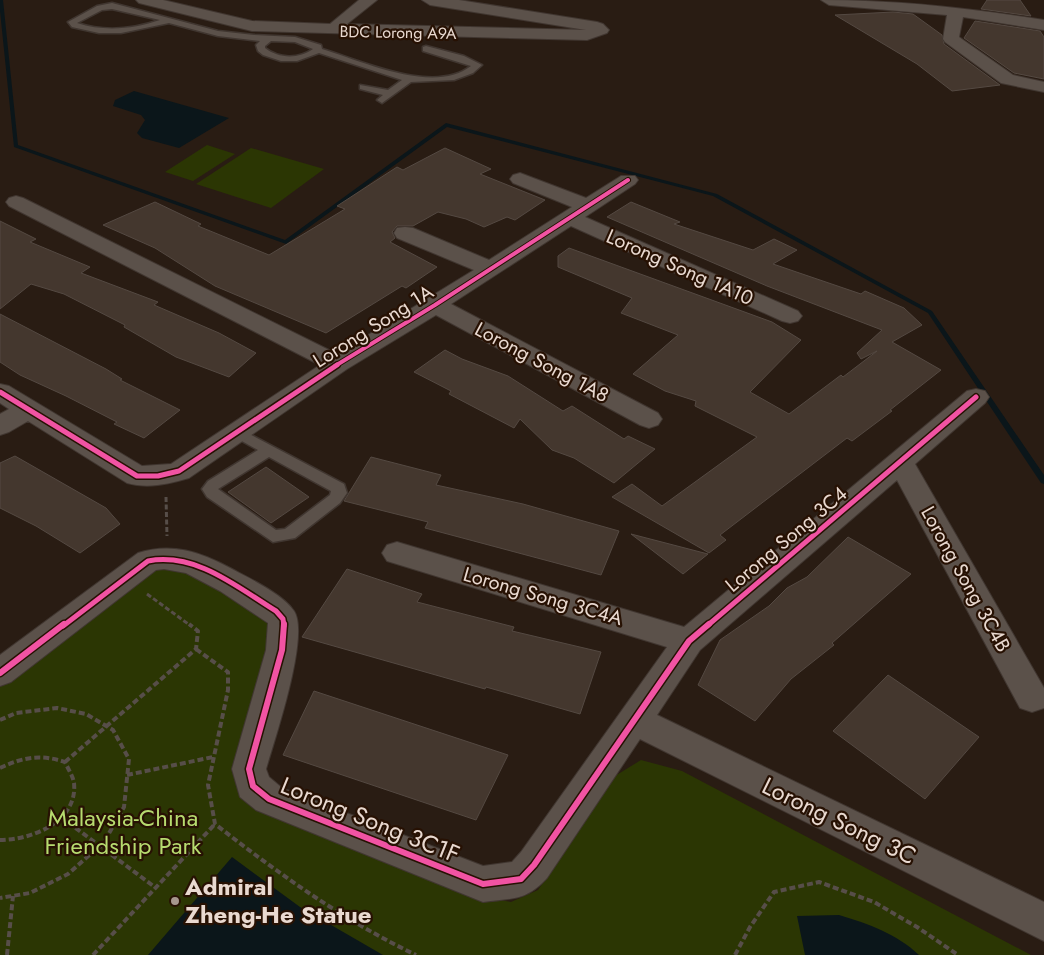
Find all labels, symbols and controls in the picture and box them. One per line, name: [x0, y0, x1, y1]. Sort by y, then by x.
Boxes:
street label: BDC Lorong A9A: [339, 20, 457, 45]
street label: Lorong Song 1A10: [602, 222, 758, 313]
street label: Lorong Song 1A: [307, 277, 440, 375]
street label: Lorong Song 1A8: [470, 315, 614, 410]
street label: Lorong Song 3C4: [719, 479, 854, 599]
street label: Lorong Song 3C4B: [913, 501, 1018, 657]
street label: Lorong Song 3C4A: [460, 560, 627, 633]
street label: Lorong Song 3C1F: [275, 768, 465, 871]
street label: Lorong Song 3C: [756, 768, 922, 873]
park label: Malaysia-China Friendship Park: [45, 800, 202, 863]
place label: Admiral Zheng-He Statue: [184, 869, 372, 932]
marker: Admiral Zheng-He Statue: [169, 895, 181, 907]

